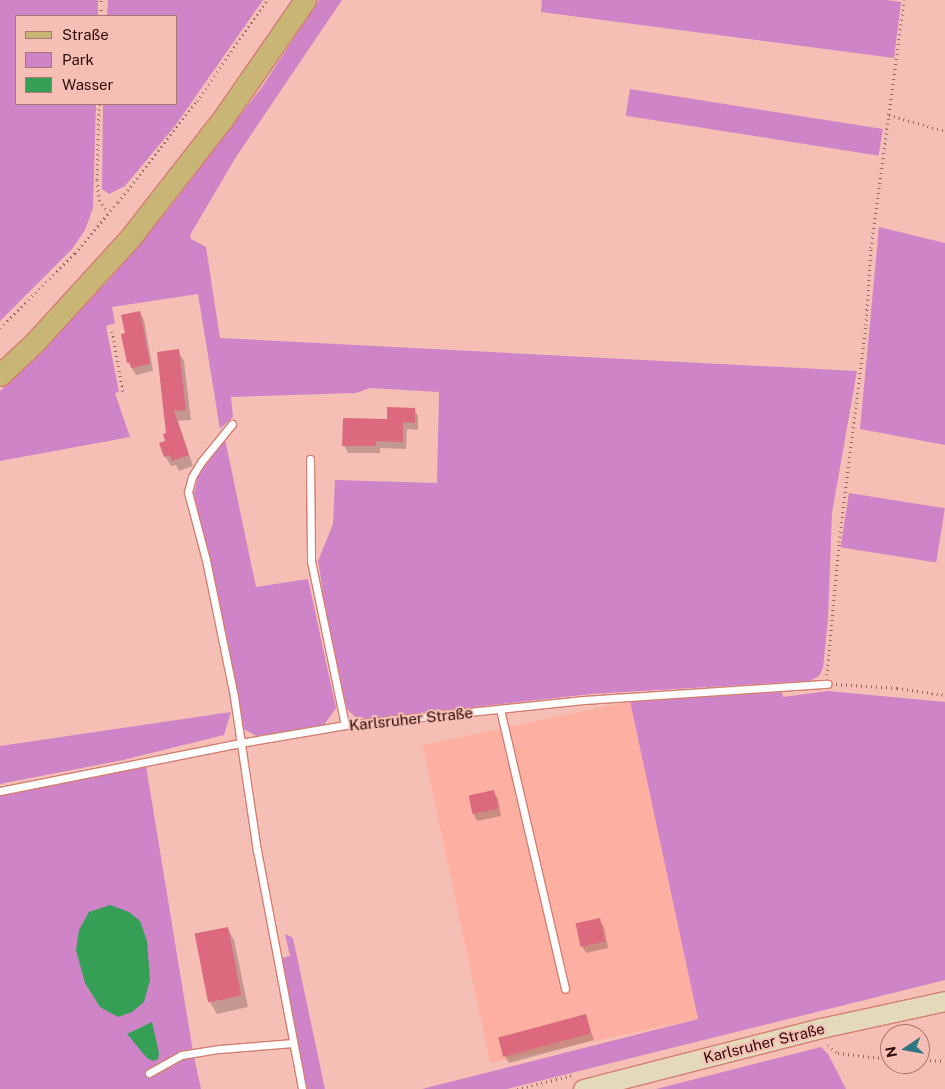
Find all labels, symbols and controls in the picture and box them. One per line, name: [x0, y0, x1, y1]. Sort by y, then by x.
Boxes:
legend: [15, 15, 178, 105]
text: Straße: [62, 26, 109, 43]
text: Park: [62, 51, 94, 68]
text: Wasser: [62, 76, 113, 93]
street label: Karlsruher Straße: [348, 704, 474, 734]
street label: Karlsruher Straße: [702, 1019, 826, 1067]
north arrow: [880, 1024, 930, 1074]
text: N: [882, 1045, 900, 1059]

